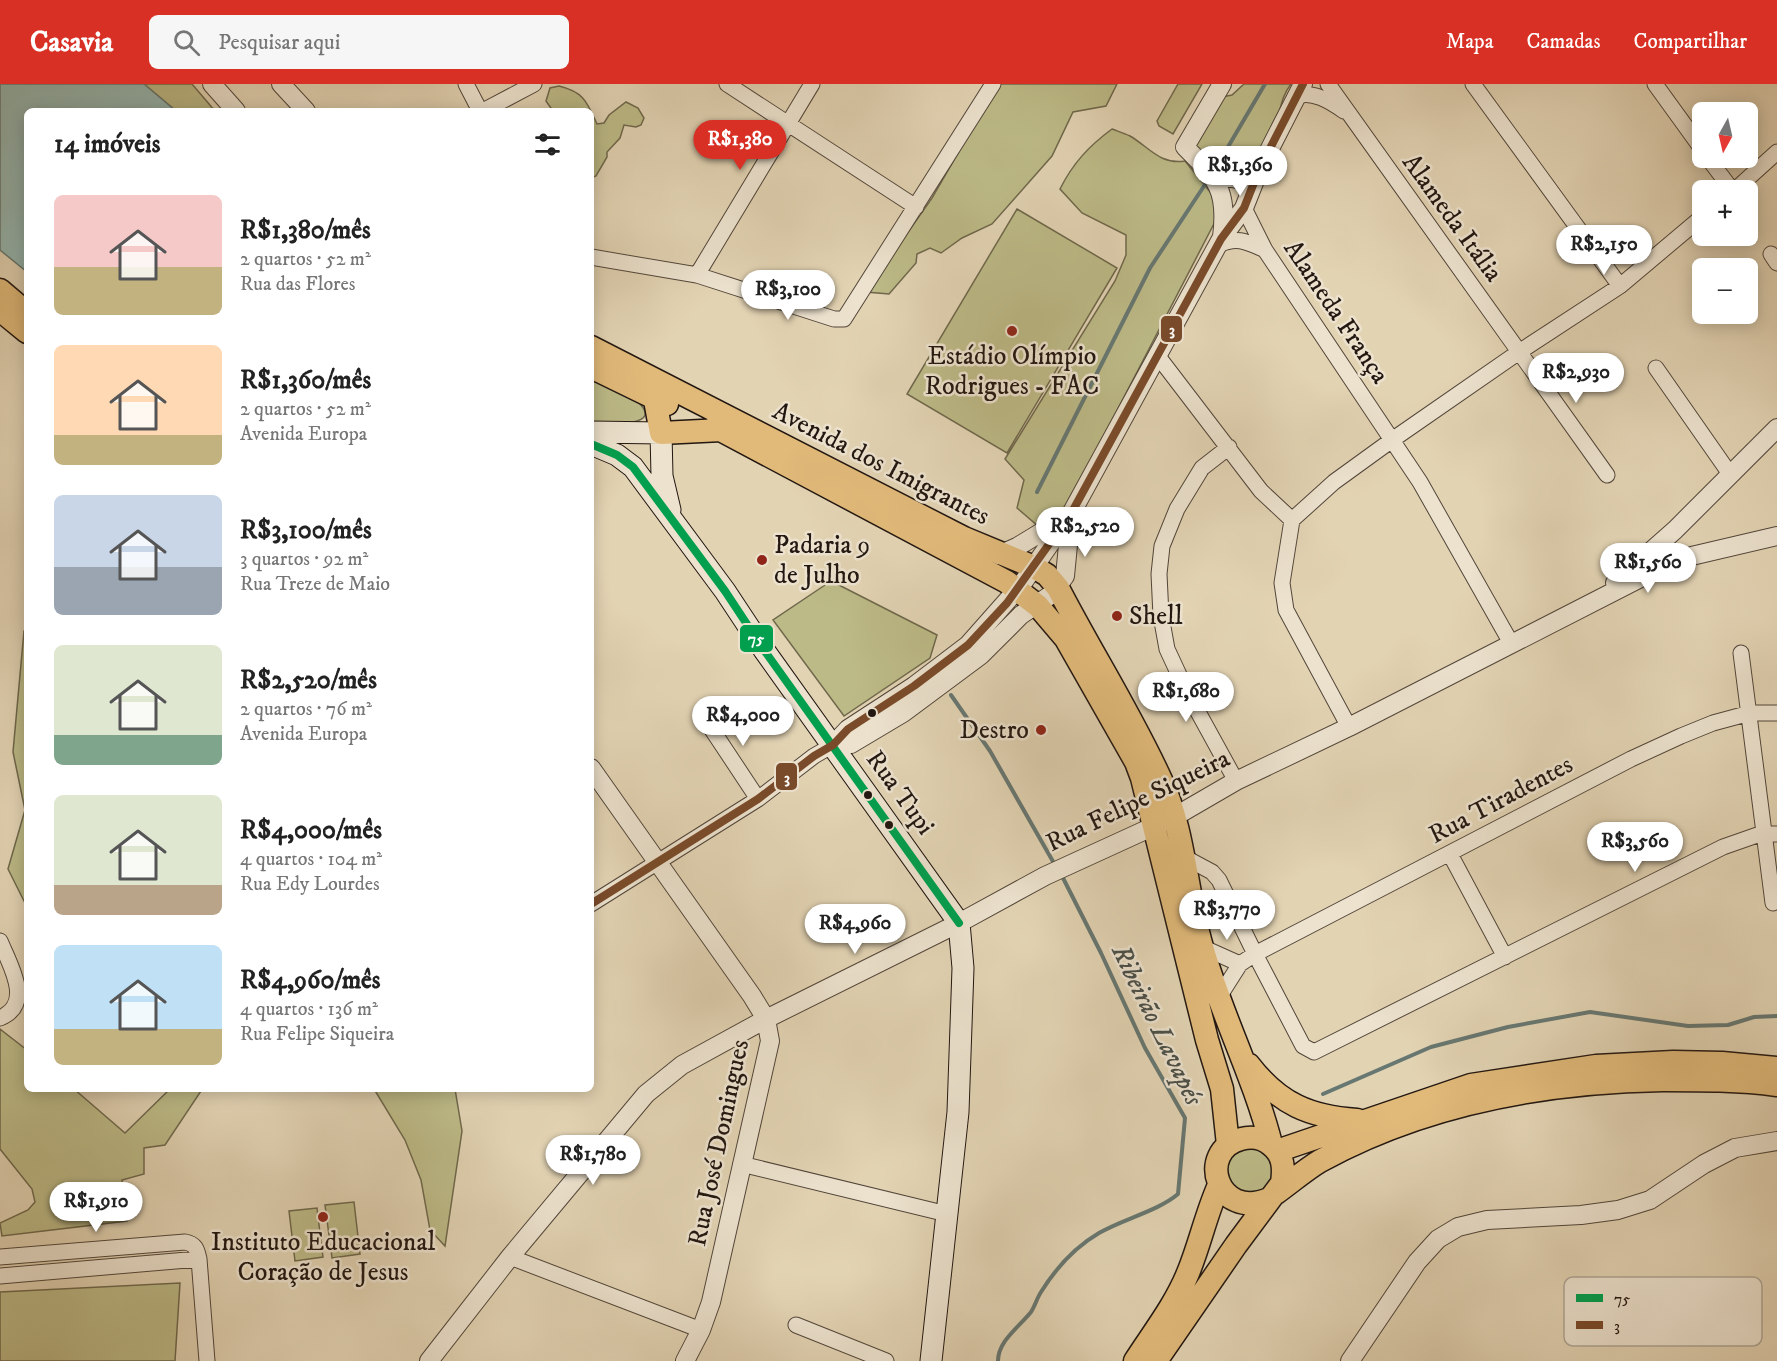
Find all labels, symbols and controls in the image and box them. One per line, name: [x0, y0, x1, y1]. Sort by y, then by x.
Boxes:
search box: [149, 15, 569, 69]
text: Casavia: [30, 25, 113, 60]
icon: search: [170, 26, 203, 59]
text: Pesquisar aqui: [218, 29, 340, 56]
text: Mapa: [1446, 29, 1494, 55]
text: Camadas: [1527, 29, 1601, 55]
text: Compartilhar: [1634, 29, 1747, 55]
north arrow: [1692, 102, 1758, 168]
map controls: [1692, 102, 1758, 324]
pin: R$1,380: [685, 120, 795, 171]
text: R$1,380: [707, 127, 773, 152]
text: 14 imóveis: [54, 128, 160, 161]
icon: filters: [531, 128, 564, 161]
pin: R$1,360: [1185, 146, 1295, 197]
street label: Alameda Itália: [1394, 147, 1510, 289]
text: R$1,360: [1207, 153, 1273, 178]
button: +: [1692, 180, 1758, 246]
text: R$1,380/mês: [240, 214, 371, 247]
icon: home: [102, 219, 174, 291]
pin: R$2,150: [1549, 225, 1659, 276]
text: R$2,150: [1570, 232, 1638, 257]
street label: Alameda França: [1276, 234, 1396, 390]
text: 2 quartos · 52 m²: [240, 247, 371, 272]
button: −: [1692, 258, 1758, 324]
pin: R$3,100: [733, 270, 843, 321]
text: Rua das Flores: [240, 272, 355, 297]
text: R$3,100: [755, 277, 821, 302]
line badge: 3: [1160, 315, 1183, 343]
text: 3: [1169, 320, 1175, 340]
marker: Estádio Olímpio Rodrigues - FAC: [1005, 324, 1019, 338]
place label: Estádio Olímpio Rodrigues - FAC: [925, 340, 1099, 403]
pin: R$2,930: [1521, 353, 1631, 404]
text: R$2,930: [1542, 360, 1610, 385]
text: R$1,360/mês: [240, 364, 371, 397]
icon: home: [102, 369, 174, 441]
street label: Avenida dos Imigrantes: [767, 395, 995, 533]
text: 2 quartos · 52 m²: [240, 397, 371, 422]
text: Avenida Europa: [240, 422, 367, 447]
pin: R$2,520: [1030, 507, 1140, 558]
text: R$3,100/mês: [240, 514, 372, 547]
text: R$2,520: [1050, 514, 1120, 539]
icon: home: [102, 519, 174, 591]
place label: Padaria 9 de Julho: [774, 529, 870, 592]
pin: R$1,560: [1593, 543, 1703, 594]
text: 3 quartos · 92 m²: [240, 547, 368, 572]
text: R$1,560: [1614, 550, 1682, 575]
marker: Padaria 9 de Julho: [755, 553, 769, 567]
text: Rua Treze de Maio: [240, 572, 390, 597]
place label: Shell: [1129, 600, 1183, 633]
marker: Shell: [1110, 609, 1124, 623]
line badge: 75: [739, 624, 774, 653]
text: 75: [748, 629, 764, 649]
text: R$2,520/mês: [240, 664, 377, 697]
icon: home: [102, 669, 174, 741]
pin: R$1,680: [1131, 672, 1241, 723]
text: R$1,680: [1152, 679, 1220, 704]
pin: R$4,000: [688, 696, 798, 747]
text: 2 quartos · 76 m²: [240, 697, 372, 722]
text: R$4,000: [706, 703, 780, 728]
unlabelled marker: [866, 707, 878, 719]
place label: Destro: [960, 714, 1029, 747]
text: Avenida Europa: [240, 722, 367, 747]
marker: Destro: [1034, 723, 1048, 737]
street label: Rua Felipe Siqueira: [1041, 742, 1235, 860]
street label: Rua Tupi: [858, 744, 942, 842]
street label: Rua Tiradentes: [1423, 748, 1579, 852]
line badge: 3: [775, 762, 798, 791]
text: 3: [784, 768, 790, 788]
unlabelled marker: [862, 789, 874, 801]
text: R$4,000/mês: [240, 814, 382, 847]
icon: home: [102, 819, 174, 891]
unlabelled marker: [883, 819, 895, 831]
pin: R$3,560: [1580, 822, 1690, 873]
text: R$3,560: [1601, 829, 1669, 854]
text: 4 quartos · 104 m²: [240, 847, 382, 872]
text: Rua Edy Lourdes: [240, 872, 380, 897]
pin: R$3,770: [1172, 890, 1282, 941]
text: R$3,770: [1193, 897, 1261, 922]
pin: R$4,960: [800, 904, 910, 955]
text: R$4,960: [819, 911, 891, 936]
water label: Ribeirão Lavapés: [1103, 938, 1211, 1112]
text: R$4,960/mês: [240, 964, 381, 997]
icon: home: [102, 969, 174, 1041]
text: 4 quartos · 136 m²: [240, 997, 378, 1022]
text: Rua Felipe Siqueira: [240, 1022, 394, 1047]
street label: Rua José Domingues: [681, 1037, 757, 1249]
pin: R$1,780: [538, 1135, 648, 1186]
text: R$1,780: [560, 1142, 627, 1167]
pin: R$1,910: [41, 1182, 151, 1233]
text: R$1,910: [64, 1189, 128, 1214]
marker: Instituto Educacional Coração de Jesus: [316, 1210, 330, 1224]
place label: Instituto Educacional Coração de Jesus: [211, 1226, 435, 1289]
legend: [1564, 1277, 1762, 1346]
text: 75: [1614, 1289, 1630, 1309]
text: 3: [1614, 1316, 1620, 1336]

